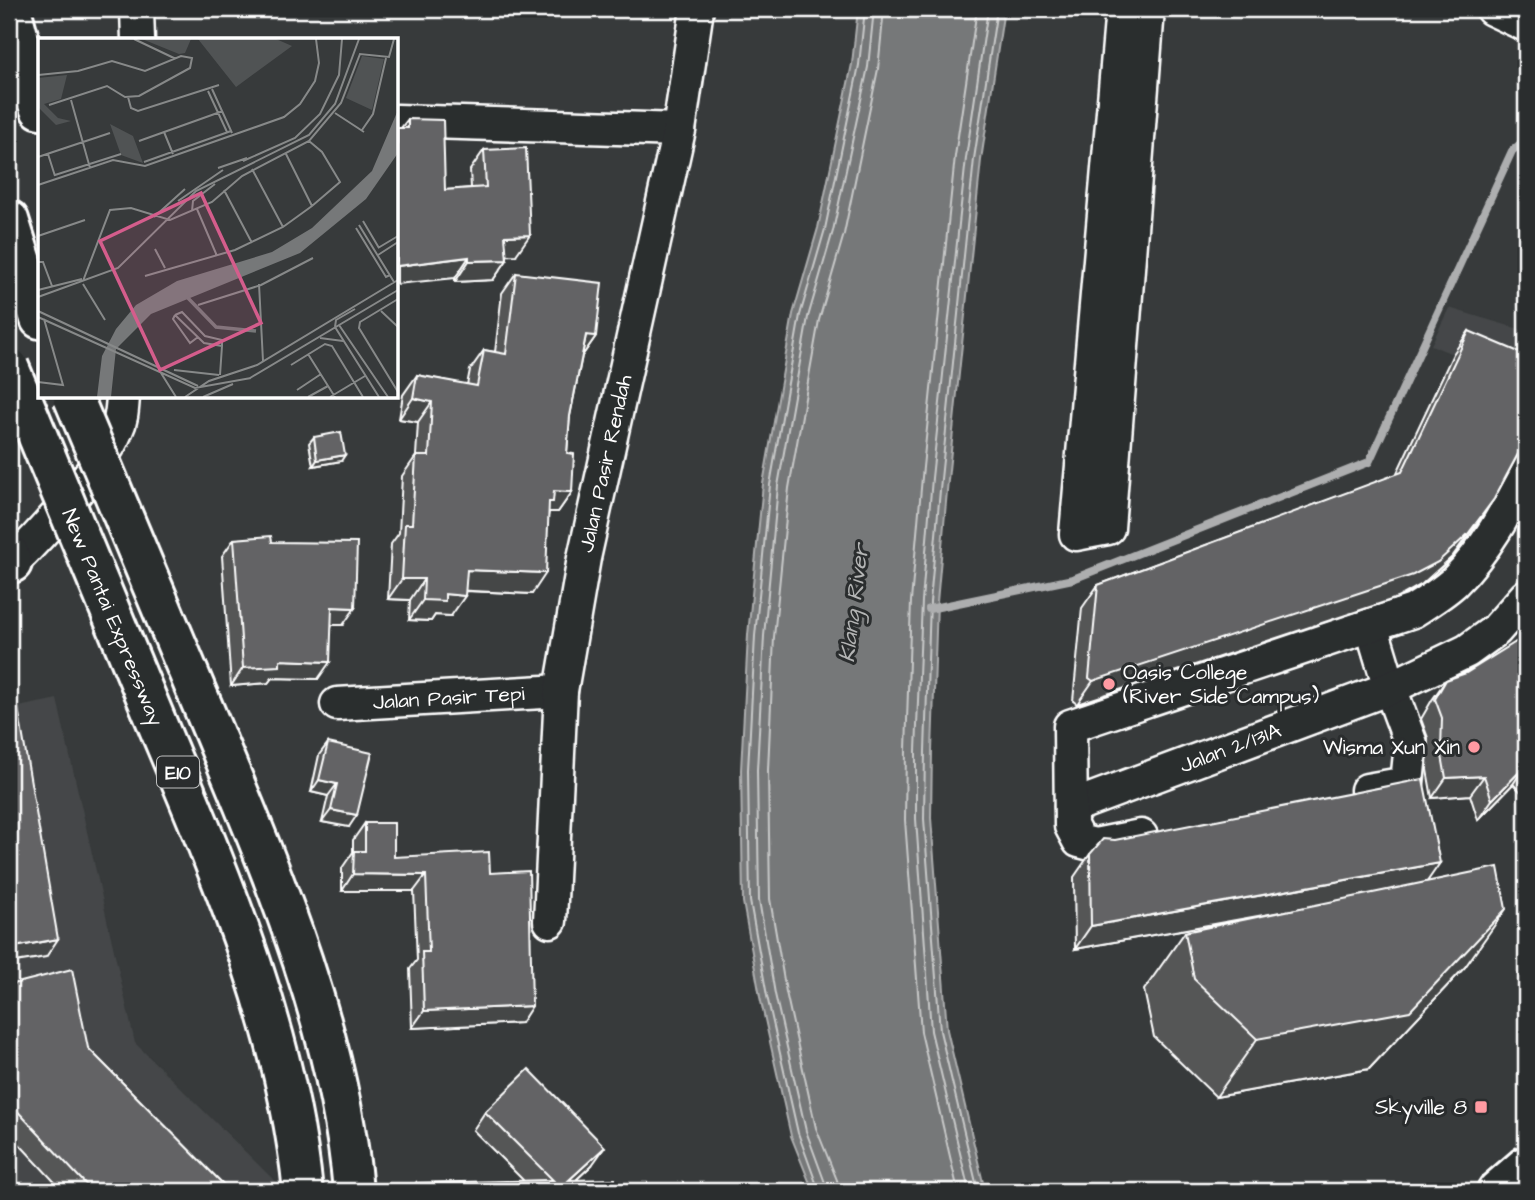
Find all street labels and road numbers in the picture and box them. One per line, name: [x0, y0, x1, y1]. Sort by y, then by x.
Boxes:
street label: Jalan Pasir Rendah: [572, 371, 639, 555]
street label: New Pantai Expressway: [55, 504, 171, 732]
street label: Jalan Pasir Tepi: [372, 679, 526, 717]
street label: Jalan 2/131A: [1176, 716, 1286, 780]
road number: E10: [157, 757, 199, 788]

